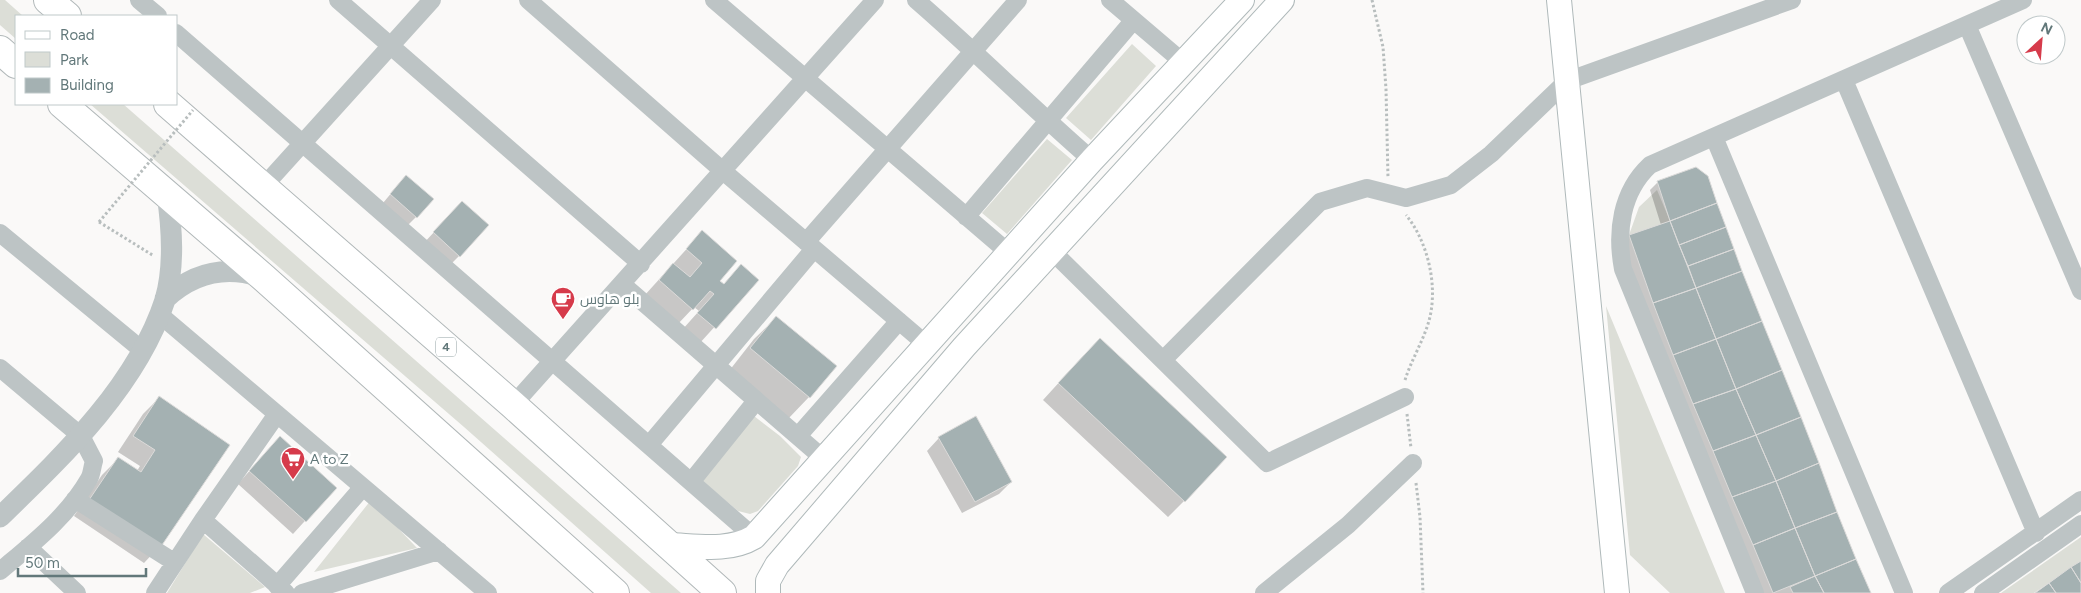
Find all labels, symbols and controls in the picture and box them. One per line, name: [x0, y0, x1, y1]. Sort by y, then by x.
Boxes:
legend: [15, 15, 178, 105]
north arrow: [2016, 15, 2066, 65]
text: N: [2038, 19, 2055, 39]
text: Road: [60, 26, 95, 44]
text: Park: [60, 51, 89, 69]
text: Building: [60, 76, 114, 94]
cafe icon: بلو هاوس: [550, 286, 576, 320]
place label: بلو هاوس: [580, 291, 639, 308]
road number: 4: [436, 338, 456, 357]
supermarket icon: A to Z: [280, 446, 306, 480]
place label: A to Z: [310, 451, 349, 468]
scale bar: [18, 546, 145, 578]
text: 50 m: [25, 554, 60, 572]

